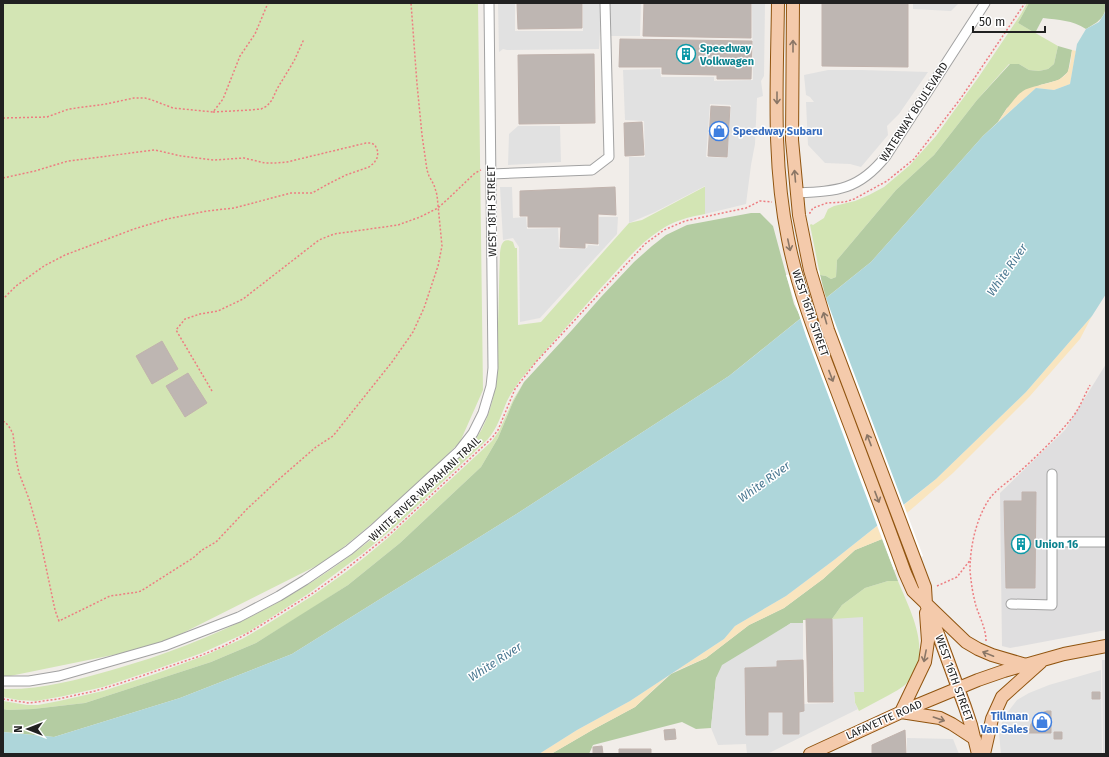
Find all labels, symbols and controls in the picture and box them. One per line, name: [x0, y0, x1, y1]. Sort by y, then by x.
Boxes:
scale bar: [973, 8, 1045, 34]
text: 50 m: [979, 15, 1005, 29]
one-way arrow: [789, 40, 797, 53]
place label: Speedway Volkwagen: [699, 42, 754, 68]
building icon: Speedway Volkwagen: [675, 43, 697, 65]
street label: WATERWAY BOULEVARD: [877, 60, 951, 164]
one-way arrow: [773, 91, 781, 104]
shop icon: Speedway Subaru: [708, 120, 730, 142]
place label: Speedway Subaru: [733, 125, 823, 138]
street label: WEST 18TH STREET: [485, 165, 499, 257]
one-way arrow: [792, 170, 799, 183]
one-way arrow: [786, 238, 794, 251]
water label: White River: [984, 241, 1030, 299]
street label: WEST 16TH STREET: [789, 268, 831, 358]
one-way arrow: [821, 312, 828, 325]
one-way arrow: [828, 369, 836, 381]
street label: WHITE RIVER WAPAHANI TRAIL: [366, 433, 484, 544]
one-way arrow: [865, 434, 873, 446]
water label: White River: [735, 458, 793, 505]
one-way arrow: [874, 491, 881, 504]
building icon: Union 16: [1010, 533, 1032, 555]
place label: Union 16: [1035, 538, 1078, 551]
street label: WEST 16TH STREET: [932, 633, 976, 723]
water label: White River: [466, 639, 525, 684]
one-way arrow: [983, 649, 995, 657]
one-way arrow: [921, 650, 929, 663]
street label: LAFAYETTE ROAD: [844, 697, 924, 743]
north arrow: [8, 709, 48, 749]
place label: Tillman Van Sales: [979, 710, 1029, 736]
shop icon: Tillman Van Sales: [1031, 711, 1053, 733]
one-way arrow: [933, 716, 946, 723]
text: N: [12, 725, 25, 733]

